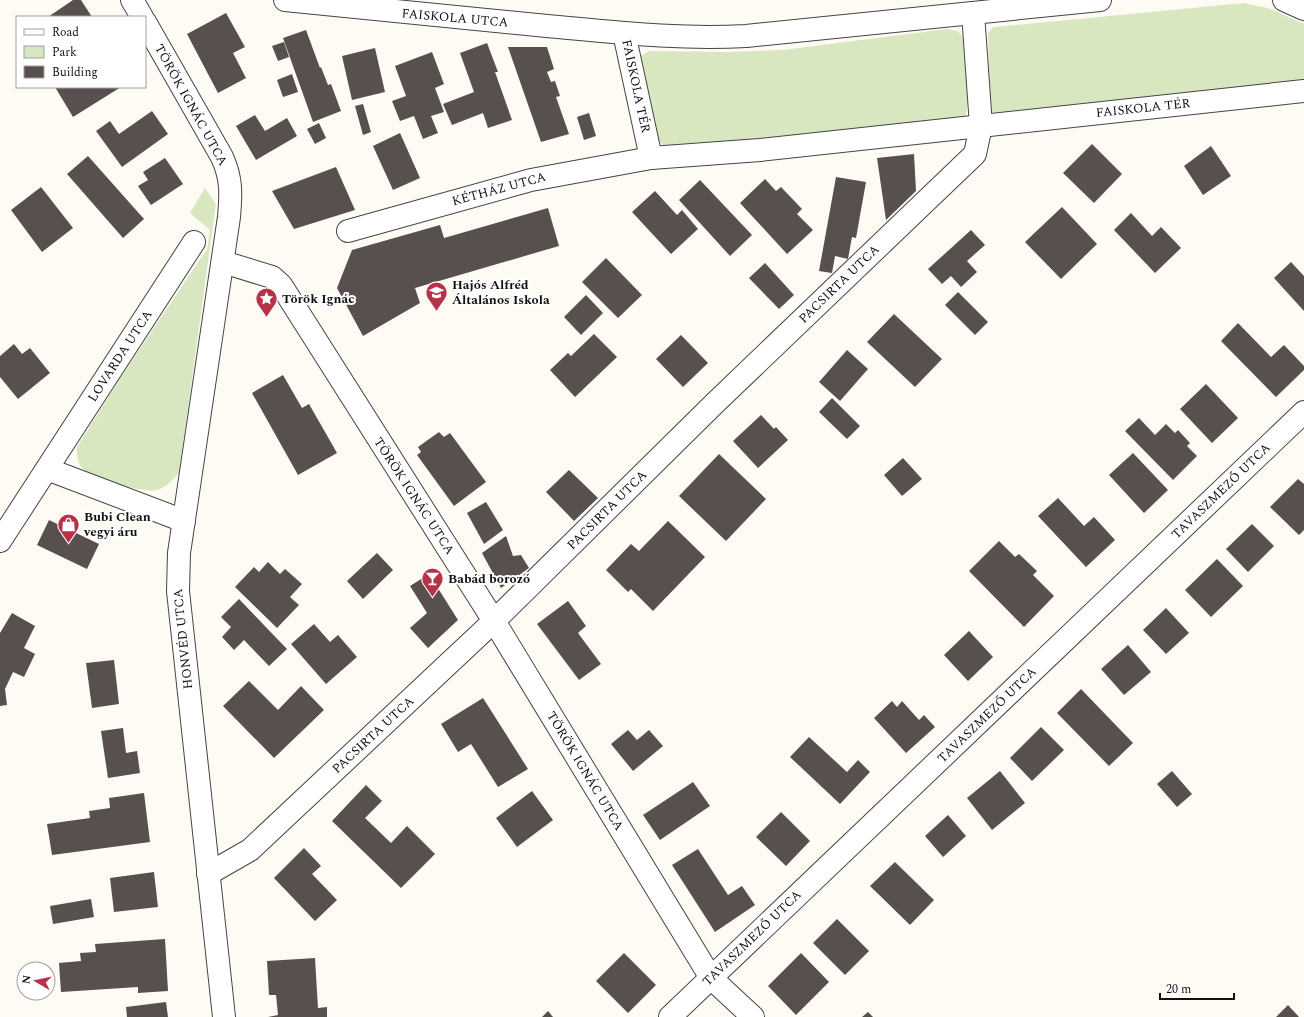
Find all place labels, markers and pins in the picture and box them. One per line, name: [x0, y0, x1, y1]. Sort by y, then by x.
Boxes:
place label: Hajós Alfréd Általános Iskola: [452, 275, 550, 310]
school or university icon: Hajós Alfréd Általános Iskola: [423, 279, 449, 312]
place icon: Török Ignác: [254, 286, 280, 319]
place label: Török Ignác: [282, 289, 355, 309]
place label: Bubi Clean vegyi áru: [83, 507, 151, 542]
shop icon: Bubi Clean vegyi áru: [55, 511, 81, 544]
bar icon: Babád borozó: [419, 566, 445, 599]
place label: Babád borozó: [448, 569, 530, 589]

